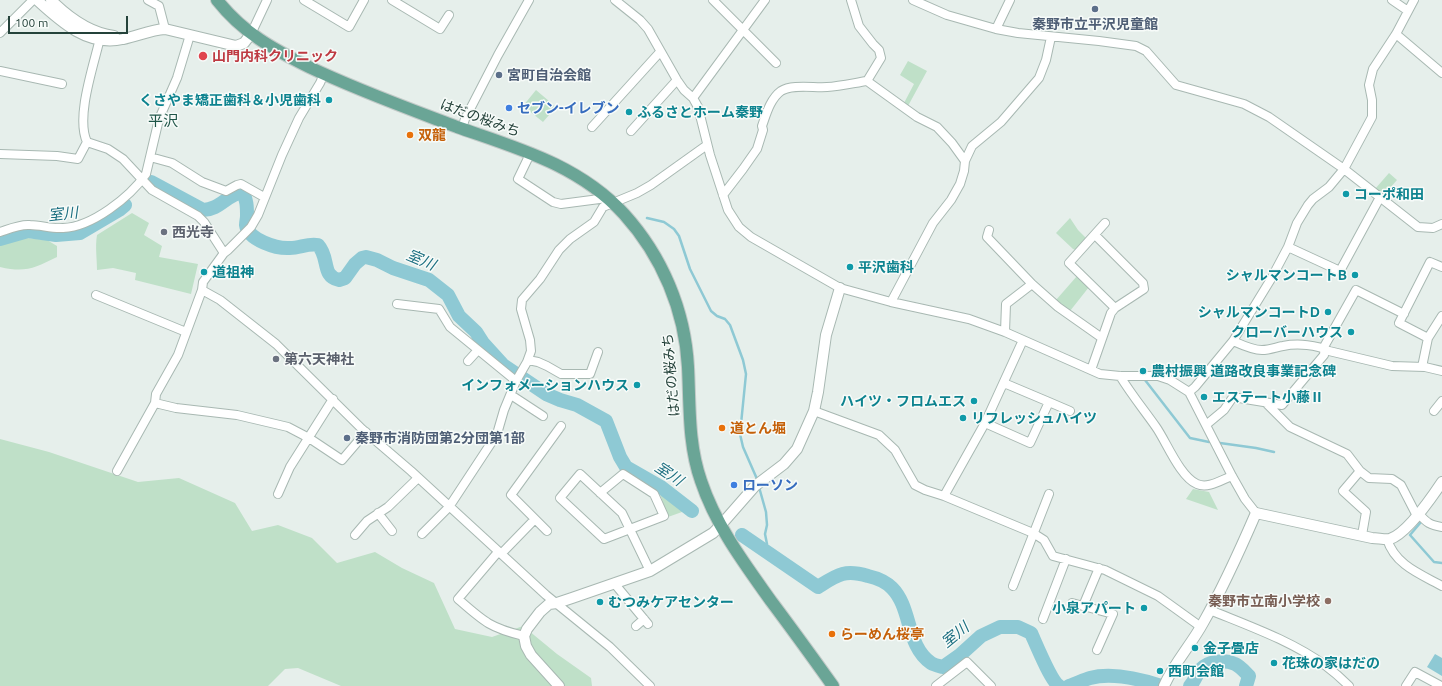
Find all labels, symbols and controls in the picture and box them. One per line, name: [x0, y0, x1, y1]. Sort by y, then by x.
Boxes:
marker: 秦野市立平沢児童館: [1090, 4, 1100, 14]
scale bar: [10, 8, 130, 34]
text: 100 m: [15, 16, 48, 29]
place label: 秦野市立平沢児童館: [1032, 16, 1158, 32]
place label: 山門内科クリニック: [212, 48, 338, 64]
marker: 山門内科クリニック: [197, 50, 209, 62]
place label: 宮町自治会館: [507, 67, 591, 83]
marker: 宮町自治会館: [494, 70, 504, 80]
place label: くさやま矯正歯科＆小児歯科: [139, 92, 321, 108]
marker: くさやま矯正歯科＆小児歯科: [324, 95, 334, 105]
street label: はだの桜みち: [438, 96, 522, 140]
place label: セブン-イレブン: [517, 100, 620, 116]
marker: セブン-イレブン: [504, 103, 514, 113]
place label: ふるさとホーム秦野: [637, 104, 763, 120]
marker: ふるさとホーム秦野: [624, 107, 634, 117]
district label: 平沢: [148, 112, 178, 130]
place label: 双龍: [418, 127, 446, 143]
marker: 双龍: [405, 130, 415, 140]
place label: コーポ和田: [1354, 186, 1424, 202]
marker: コーポ和田: [1341, 189, 1351, 199]
water label: 室川: [47, 203, 79, 225]
place label: 西光寺: [172, 224, 214, 240]
marker: 西光寺: [159, 227, 169, 237]
water label: 室川: [404, 246, 438, 274]
place label: 平沢歯科: [858, 259, 914, 275]
marker: 平沢歯科: [845, 262, 855, 272]
place label: 道祖神: [212, 264, 254, 280]
marker: 道祖神: [199, 267, 209, 277]
place label: シャルマンコートB: [1226, 267, 1347, 283]
marker: シャルマンコートB: [1350, 270, 1360, 280]
place label: シャルマンコートD: [1198, 304, 1320, 320]
marker: シャルマンコートD: [1323, 307, 1333, 317]
place label: クローバーハウス: [1231, 324, 1343, 340]
marker: クローバーハウス: [1346, 327, 1356, 337]
street label: はだの桜みち: [659, 332, 683, 418]
place label: 第六天神社: [284, 351, 354, 367]
marker: 第六天神社: [271, 354, 281, 364]
place label: 農村振興 道路改良事業記念碑: [1151, 363, 1336, 379]
marker: 農村振興 道路改良事業記念碑: [1138, 366, 1148, 376]
place label: インフォメーションハウス: [461, 377, 629, 393]
marker: インフォメーションハウス: [632, 380, 642, 390]
place label: エステート小藤Ⅱ: [1212, 389, 1324, 405]
marker: エステート小藤Ⅱ: [1199, 392, 1209, 402]
place label: ハイツ・フロムエス: [840, 393, 966, 409]
marker: ハイツ・フロムエス: [969, 396, 979, 406]
place label: リフレッシュハイツ: [971, 410, 1097, 426]
marker: リフレッシュハイツ: [958, 413, 968, 423]
place label: 道とん堀: [730, 420, 786, 436]
marker: 道とん堀: [717, 423, 727, 433]
place label: 秦野市消防団第2分団第1部: [355, 430, 525, 446]
marker: 秦野市消防団第2分団第1部: [342, 433, 352, 443]
water label: 室川: [652, 458, 686, 490]
place label: ローソン: [742, 477, 798, 493]
marker: ローソン: [729, 480, 739, 490]
place label: 秦野市立南小学校: [1208, 593, 1320, 609]
place label: むつみケアセンター: [608, 594, 734, 610]
marker: 秦野市立南小学校: [1323, 596, 1333, 606]
marker: むつみケアセンター: [595, 597, 605, 607]
place label: 小泉アパート: [1052, 600, 1136, 616]
marker: 小泉アパート: [1139, 603, 1149, 613]
water label: 室川: [938, 619, 972, 651]
place label: らーめん桜亭: [840, 626, 924, 642]
marker: らーめん桜亭: [827, 629, 837, 639]
place label: 金子畳店: [1203, 640, 1259, 656]
marker: 金子畳店: [1190, 643, 1200, 653]
place label: 花珠の家はだの: [1282, 655, 1380, 671]
marker: 花珠の家はだの: [1269, 658, 1279, 668]
place label: 西町会館: [1168, 663, 1224, 679]
marker: 西町会館: [1155, 666, 1165, 676]

